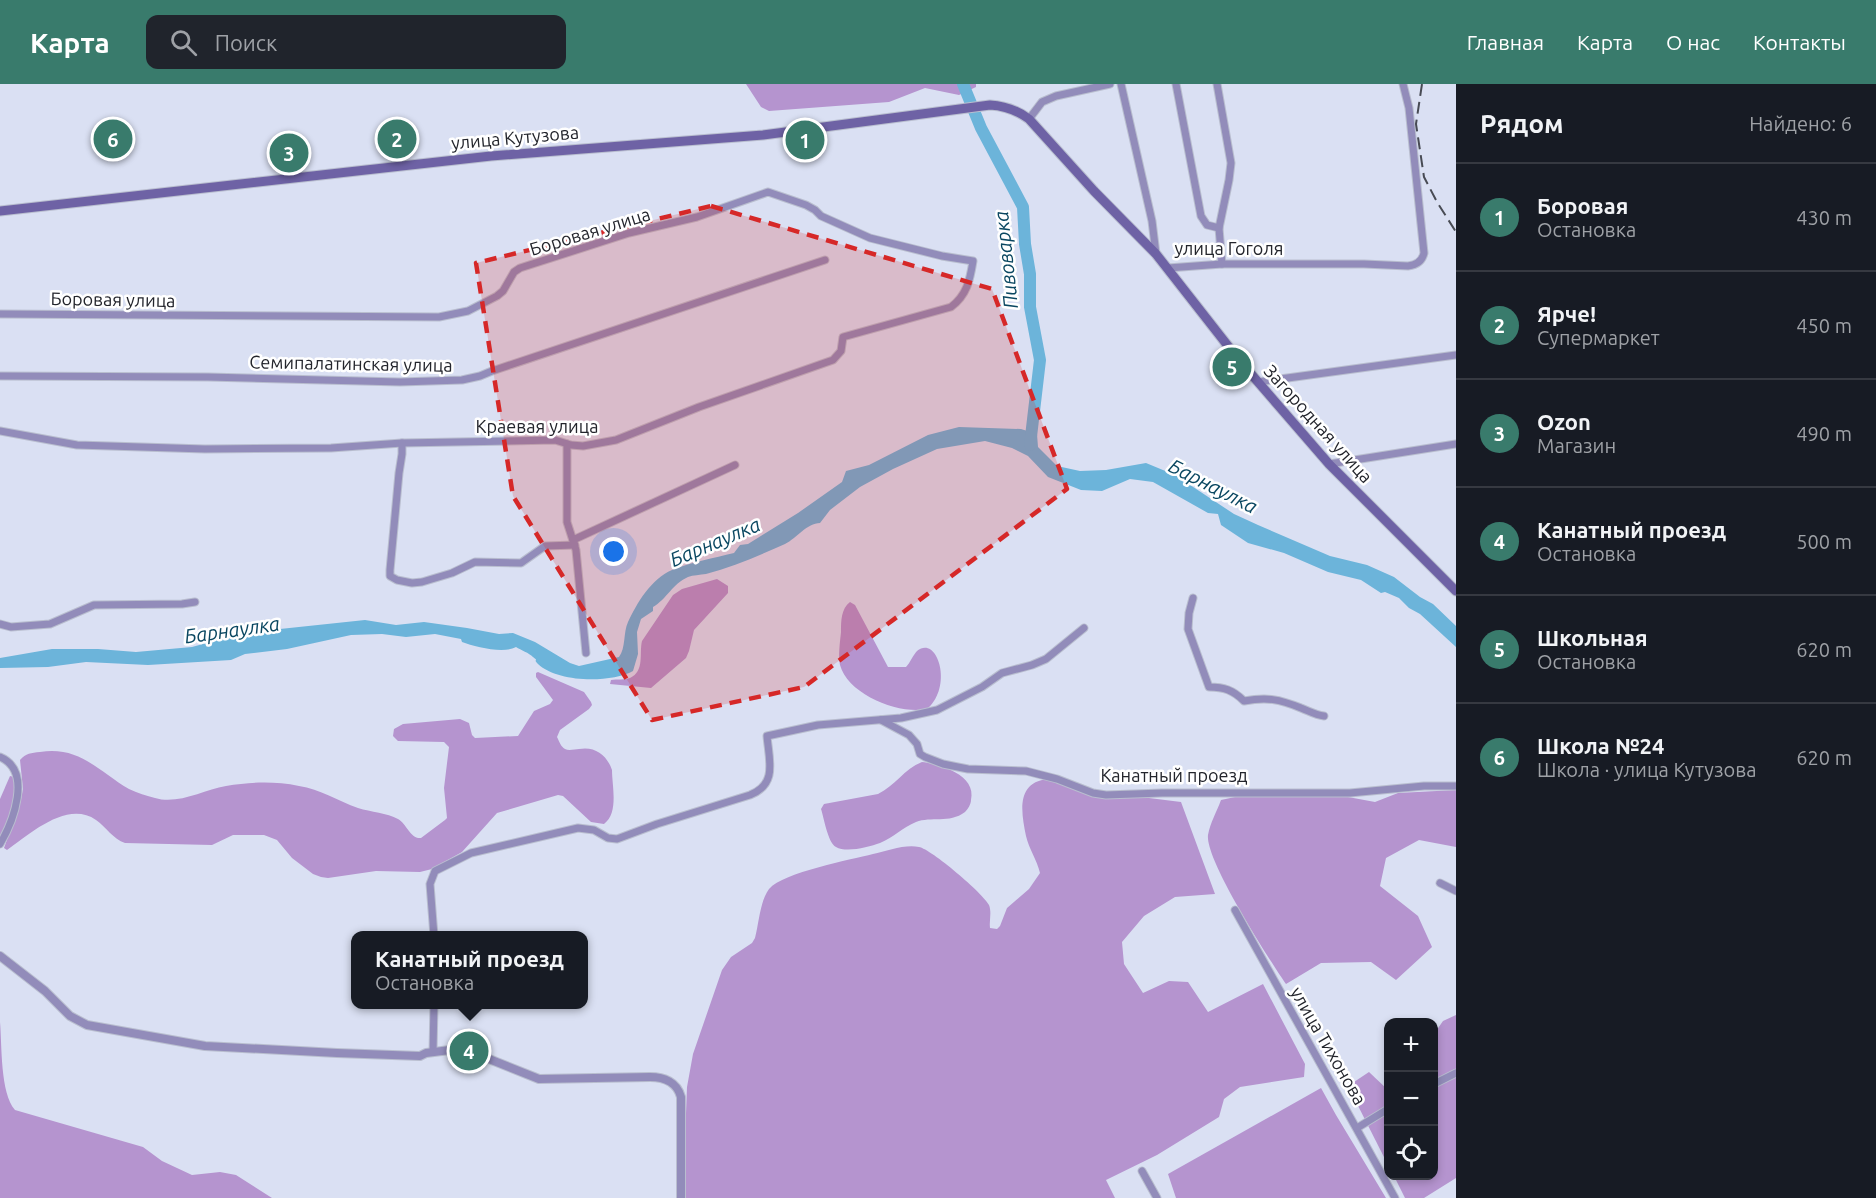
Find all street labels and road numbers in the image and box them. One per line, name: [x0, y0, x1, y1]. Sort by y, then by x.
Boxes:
street label: улица Кутузова: [450, 121, 580, 153]
street label: Боровая улица: [527, 203, 652, 259]
street label: улица Гоголя: [1174, 238, 1284, 258]
street label: Боровая улица: [50, 288, 176, 310]
street label: Семипалатинская улица: [249, 351, 453, 375]
street label: Загородная улица: [1261, 360, 1377, 486]
street label: Краевая улица: [476, 416, 598, 436]
street label: Канатный проезд: [1100, 765, 1248, 785]
street label: улица Тихонова: [1287, 983, 1371, 1108]

